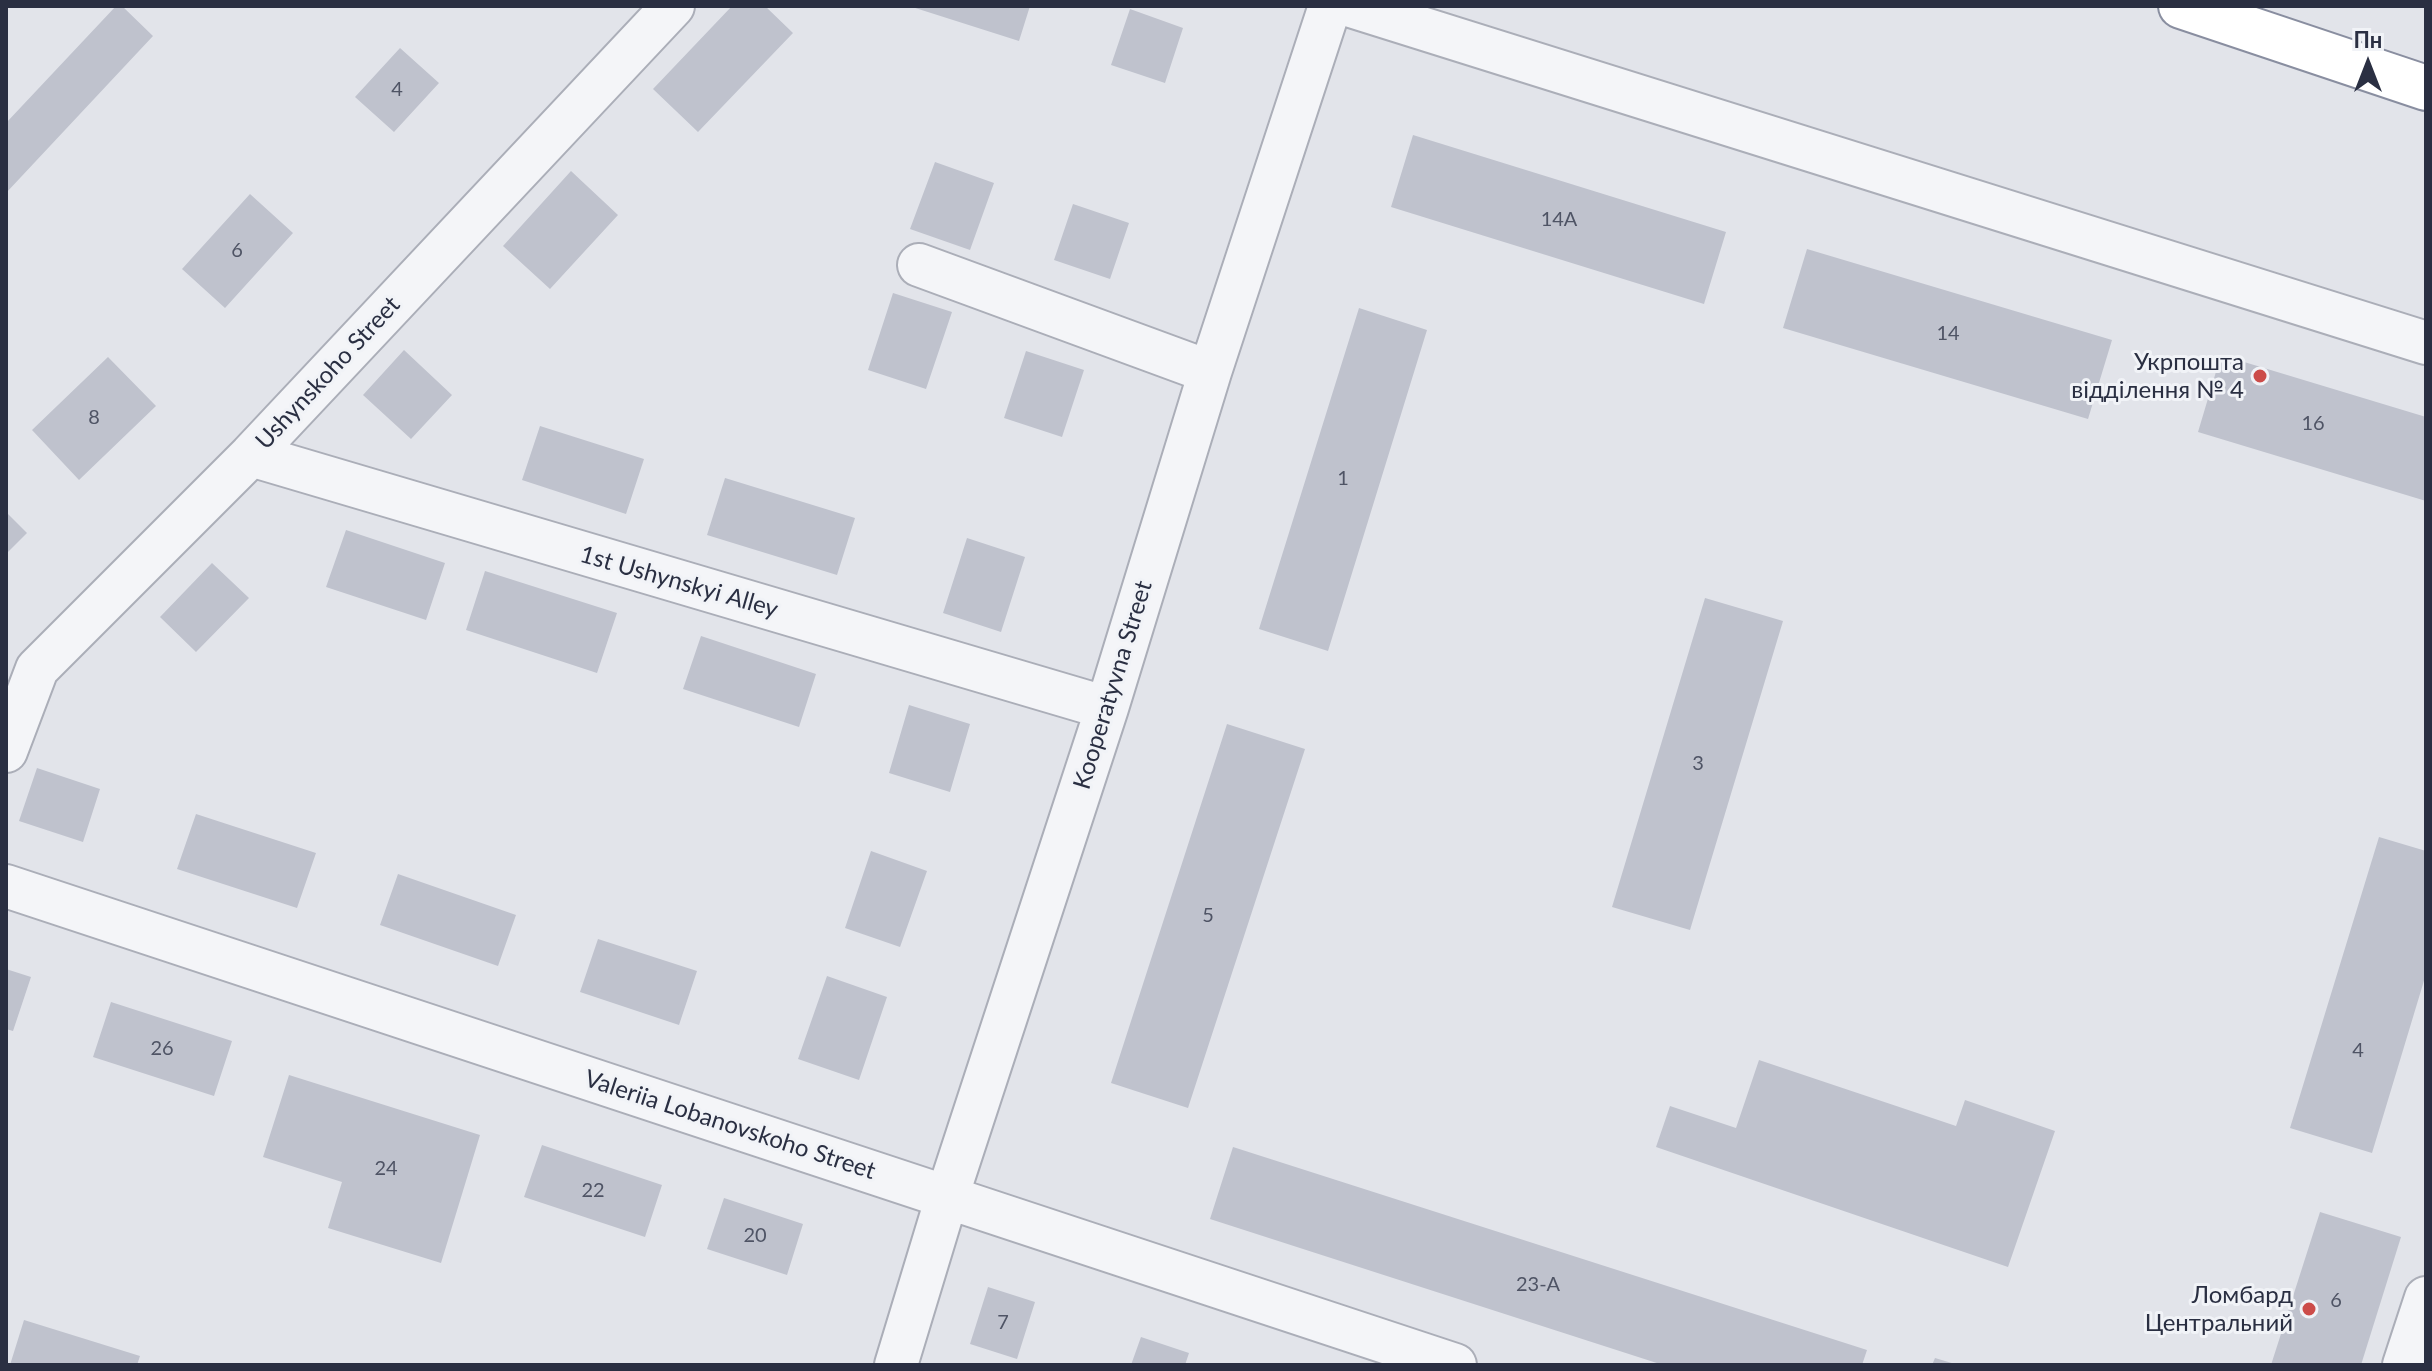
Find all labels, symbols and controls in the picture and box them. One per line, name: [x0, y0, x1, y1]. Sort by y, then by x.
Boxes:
north arrow: [2328, 24, 2408, 104]
text: Пн: [2354, 26, 2382, 53]
house number: 4: [391, 78, 403, 102]
house number: 14А: [1541, 208, 1577, 232]
house number: 6: [231, 239, 243, 263]
street label: Ushynskoho Street: [250, 291, 406, 455]
house number: 14: [1936, 322, 1960, 346]
place label: Укрпошта відділення № 4: [2071, 348, 2244, 404]
marker: Укрпошта відділення № 4: [2251, 367, 2269, 385]
house number: 8: [88, 406, 100, 430]
house number: 16: [2301, 412, 2325, 436]
house number: 1: [1337, 467, 1349, 491]
street label: 1st Ushynskyi Alley: [577, 540, 781, 624]
street label: Kooperatyvna Street: [1068, 577, 1158, 793]
house number: 3: [1692, 752, 1704, 776]
house number: 5: [1202, 904, 1214, 928]
house number: 26: [150, 1037, 174, 1061]
house number: 4: [2352, 1039, 2364, 1063]
street label: Valeriia Lobanovskoho Street: [581, 1064, 879, 1186]
house number: 24: [374, 1157, 398, 1181]
house number: 22: [581, 1179, 605, 1203]
house number: 20: [743, 1224, 767, 1248]
house number: 23-А: [1516, 1273, 1560, 1297]
place label: Ломбард Центральний: [2145, 1281, 2293, 1337]
house number: 6: [2330, 1289, 2342, 1313]
marker: Ломбард Центральний: [2300, 1300, 2318, 1318]
house number: 7: [997, 1311, 1009, 1335]

